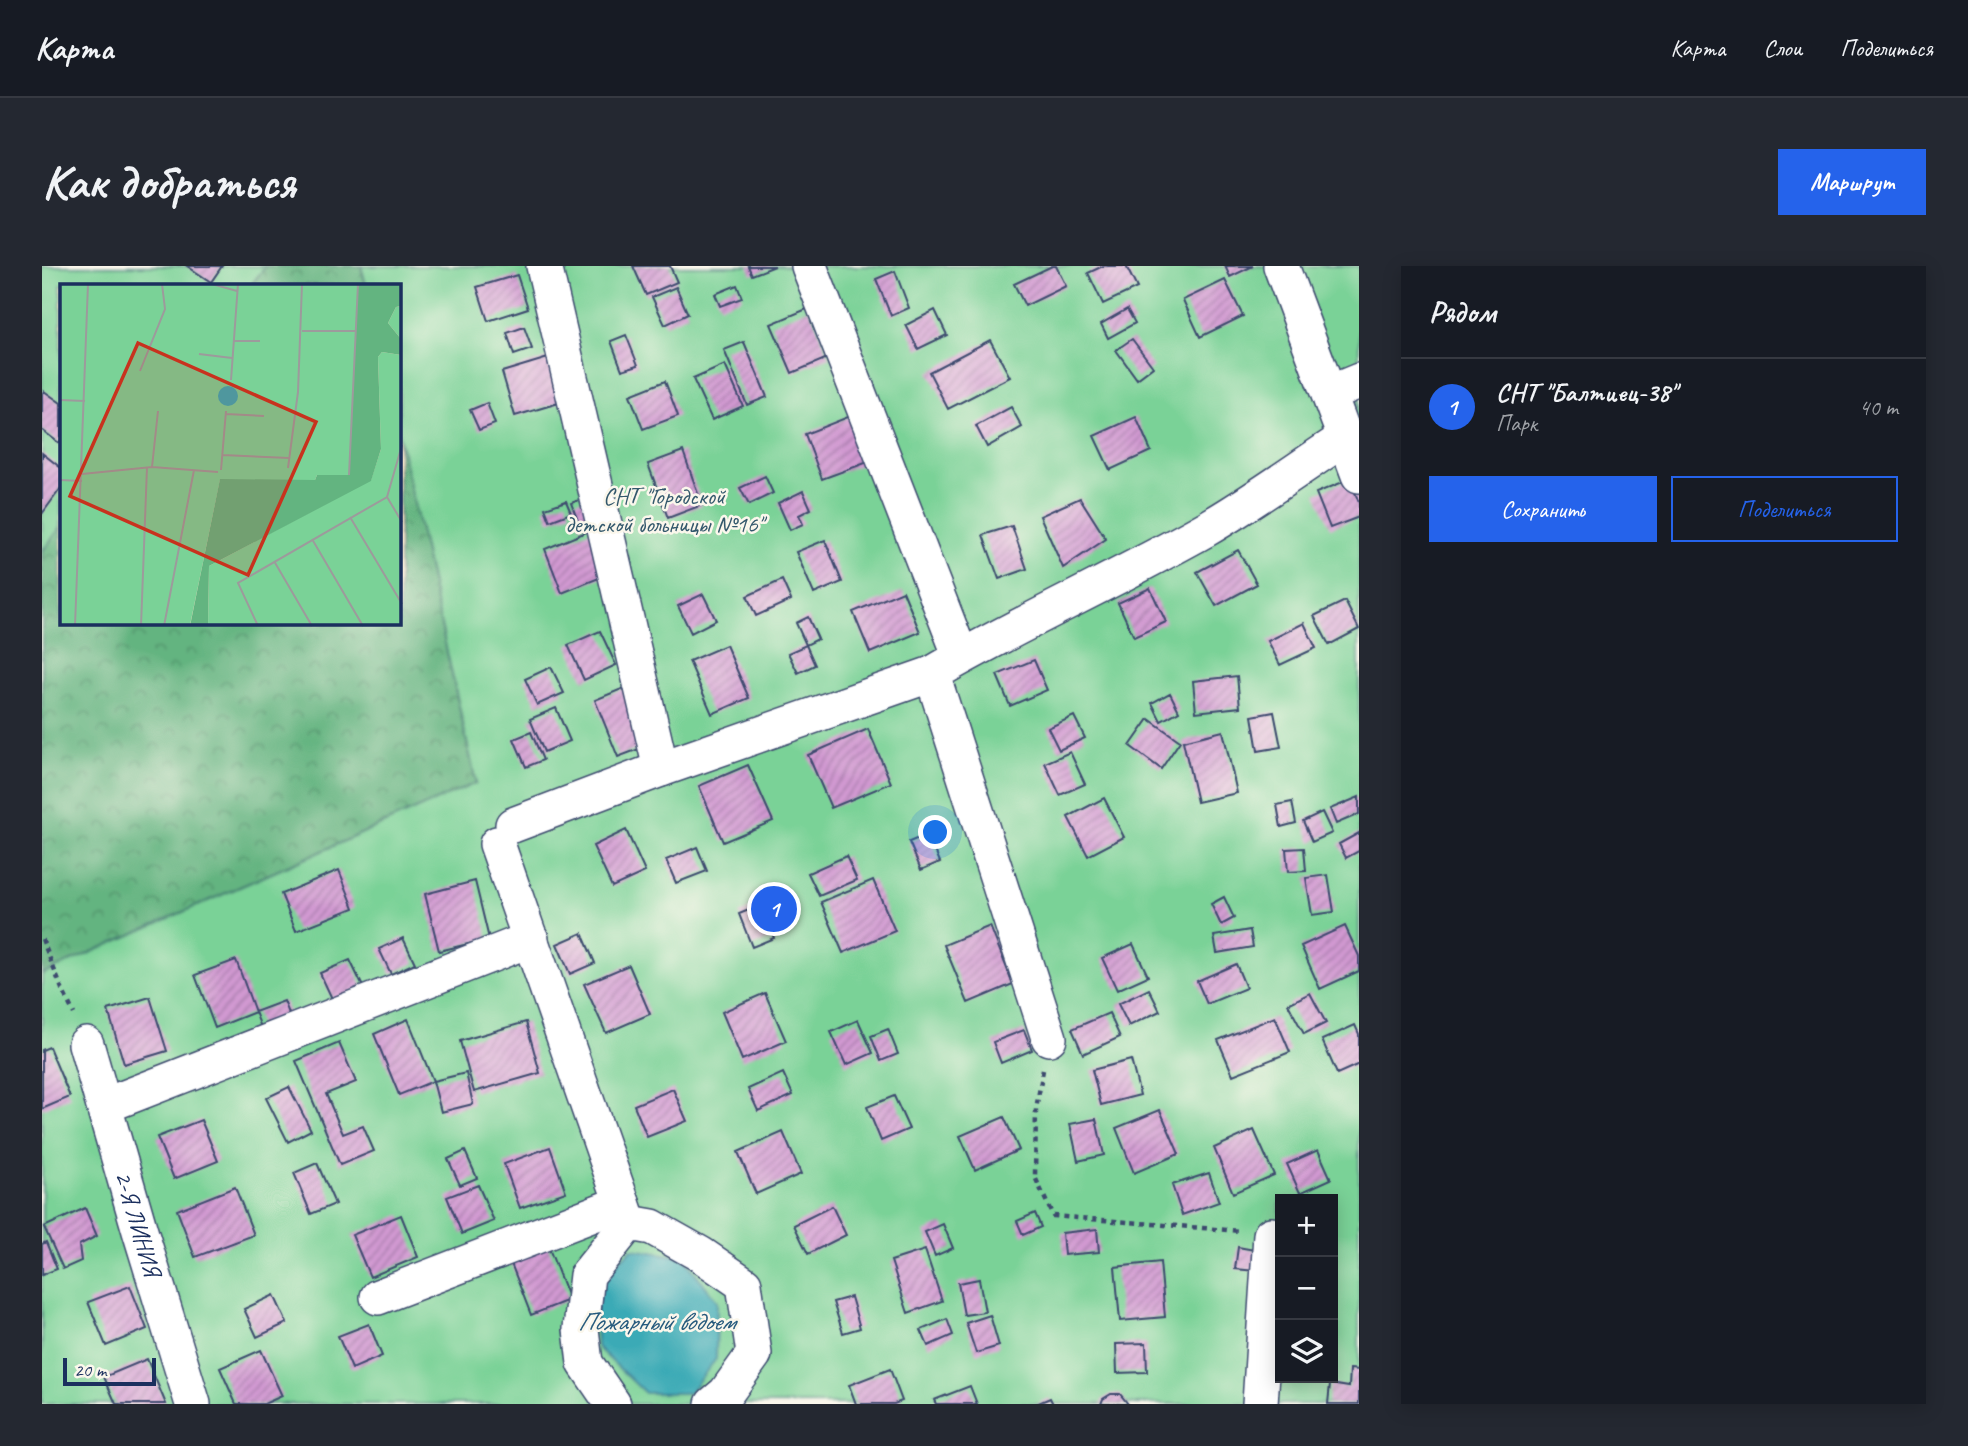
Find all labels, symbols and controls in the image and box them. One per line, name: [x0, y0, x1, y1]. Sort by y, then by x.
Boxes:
text: Карта: [35, 27, 114, 69]
text: Карта: [1671, 33, 1725, 63]
text: Слои: [1763, 33, 1802, 63]
text: Поделиться: [1840, 33, 1933, 63]
button: Маршрут: [1778, 149, 1926, 215]
text: Как добраться: [42, 151, 295, 213]
inset map: [60, 284, 401, 625]
text: Рядом: [1429, 293, 1496, 331]
text: СНТ "Балтиец-38": [1496, 376, 1676, 409]
text: 1: [1447, 393, 1457, 422]
text: 40 m: [1859, 393, 1898, 422]
text: Парк: [1496, 409, 1537, 438]
button: Сохранить: [1429, 476, 1657, 542]
button: Поделиться: [1671, 476, 1898, 542]
park label: СНТ ''Городской детской больницы №16'': [565, 481, 767, 539]
your location: [918, 815, 952, 849]
pin: 1: [751, 883, 797, 935]
street label: 2-Я ЛИНИЯ: [109, 1168, 169, 1283]
map controls: [1275, 1194, 1338, 1383]
button: +: [1275, 1194, 1338, 1257]
button: −: [1275, 1257, 1338, 1320]
water label: Пожарный водоем: [578, 1305, 739, 1338]
button: layers: [1275, 1320, 1338, 1383]
scale bar: [63, 1355, 156, 1387]
text: 20 m: [74, 1358, 106, 1382]

